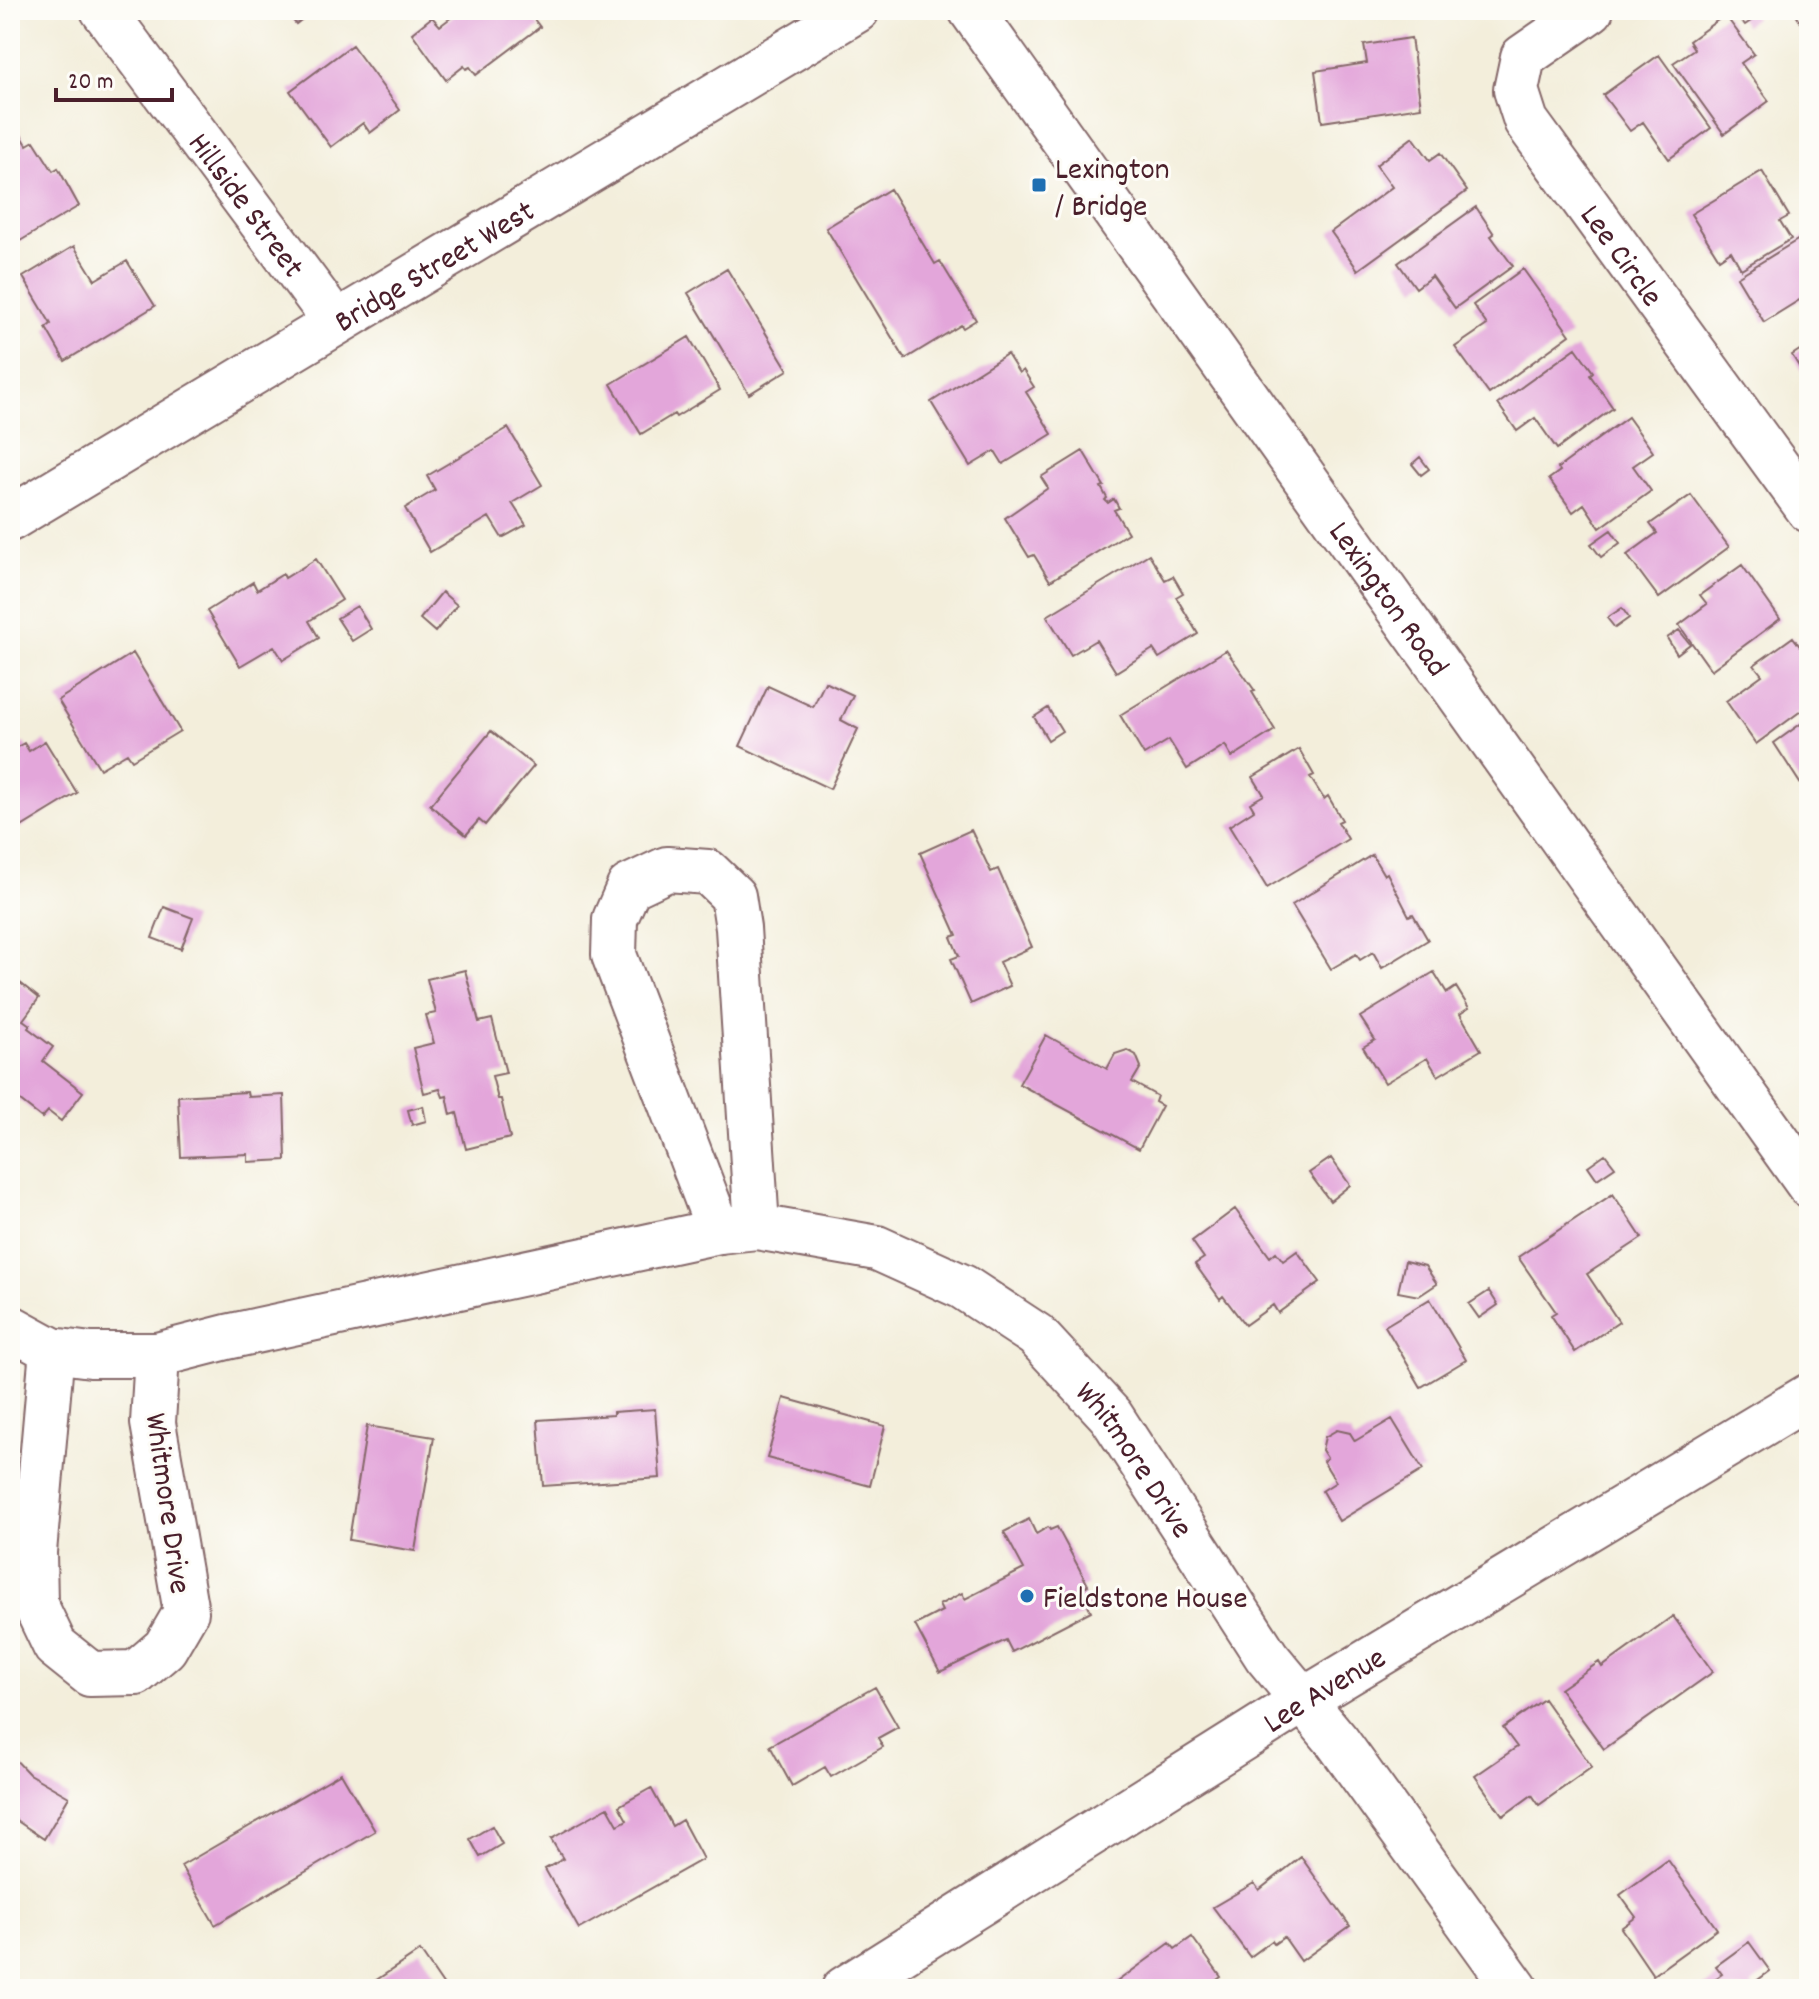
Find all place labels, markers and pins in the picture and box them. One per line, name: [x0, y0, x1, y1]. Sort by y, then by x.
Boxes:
place label: Lexington / Bridge: [1055, 149, 1170, 232]
marker: Lexington / Bridge: [1030, 176, 1048, 194]
place label: Fieldstone House: [1043, 1578, 1248, 1624]
marker: Fieldstone House: [1018, 1587, 1036, 1605]

